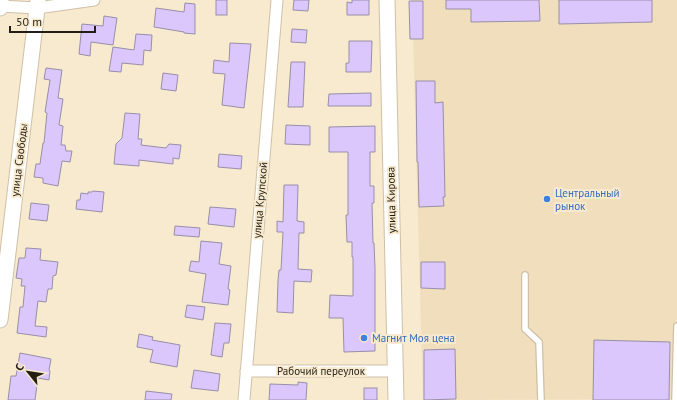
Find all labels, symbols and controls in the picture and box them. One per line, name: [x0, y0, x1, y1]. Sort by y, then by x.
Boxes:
scale bar: [10, 8, 95, 34]
text: 50 m: [16, 14, 42, 29]
street label: улица Свободы: [8, 123, 30, 197]
street label: улица Крупской: [250, 161, 270, 239]
street label: улица Кирова: [383, 167, 399, 233]
place label: Центральный рынок: [555, 186, 619, 213]
marker: Центральный рынок: [542, 194, 552, 204]
place label: Магнит Моя цена: [372, 331, 455, 345]
marker: Магнит Моя цена: [359, 333, 369, 343]
north arrow: [8, 352, 48, 392]
text: С: [12, 361, 27, 373]
street label: Рабочий переулок: [277, 364, 366, 378]

